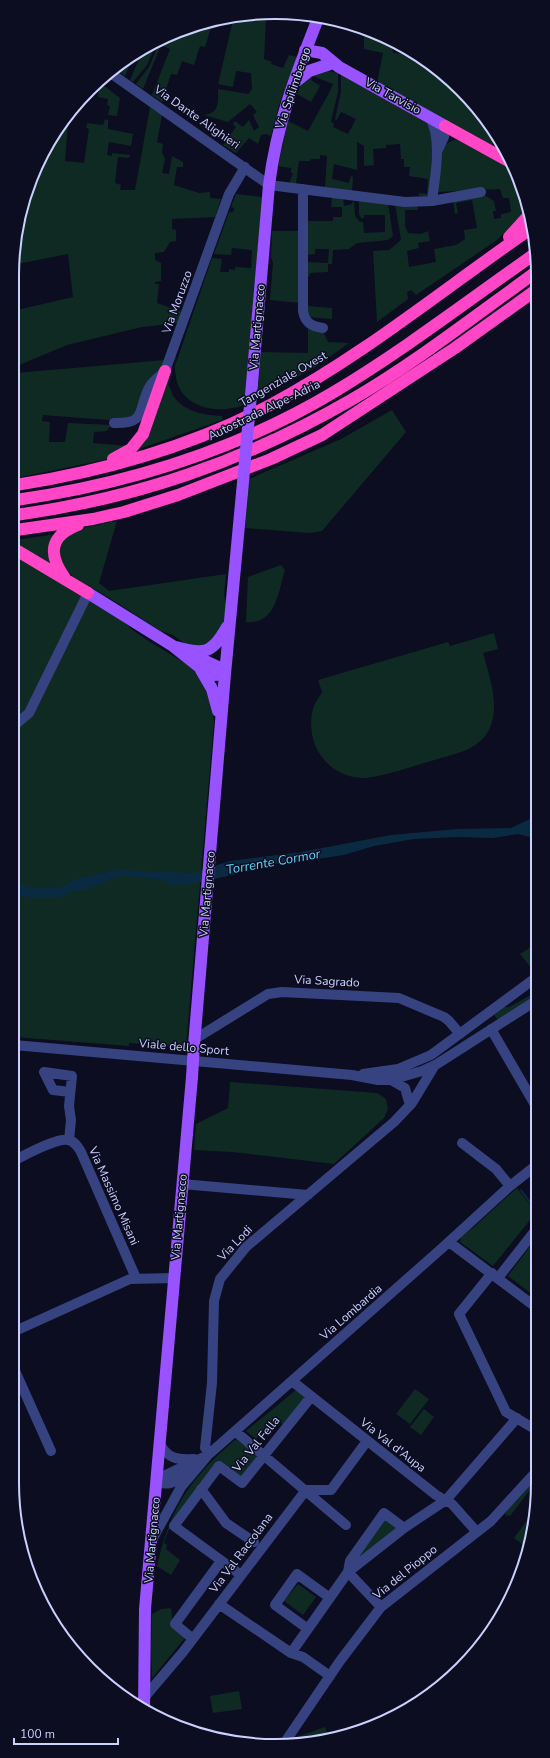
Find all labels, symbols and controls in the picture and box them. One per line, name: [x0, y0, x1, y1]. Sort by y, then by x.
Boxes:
street label: Via Spilimbergo: [271, 45, 315, 132]
street label: Via Tarvisio: [361, 73, 424, 118]
street label: Via Dante Alighieri: [150, 81, 243, 153]
street label: Via Moruzzo: [158, 268, 196, 337]
street label: Via Martignacco: [245, 283, 269, 372]
street label: Tangenziale Ovest: [236, 347, 331, 411]
street label: Autostrada Alpe-Adria: [205, 376, 323, 444]
water label: Torrente Cormor: [225, 845, 322, 879]
street label: Via Martignacco: [195, 850, 219, 939]
street label: Via Sagrado: [293, 971, 360, 991]
street label: Viale dello Sport: [137, 1035, 231, 1059]
street label: Via Massimo Misani: [85, 1143, 143, 1248]
street label: Via Martignacco: [167, 1173, 191, 1262]
street label: Via Lodi: [213, 1222, 256, 1265]
street label: Via Lombardia: [316, 1280, 386, 1344]
street label: Via Val Fella: [228, 1413, 283, 1476]
street label: Via Val d'Aupa: [356, 1414, 429, 1476]
street label: Via Martignacco: [140, 1496, 164, 1585]
street label: Via Val Raccolana: [205, 1510, 276, 1597]
street label: Via del Pioppo: [369, 1541, 441, 1603]
scale bar: [14, 1720, 118, 1746]
text: 100 m: [20, 1726, 55, 1742]

